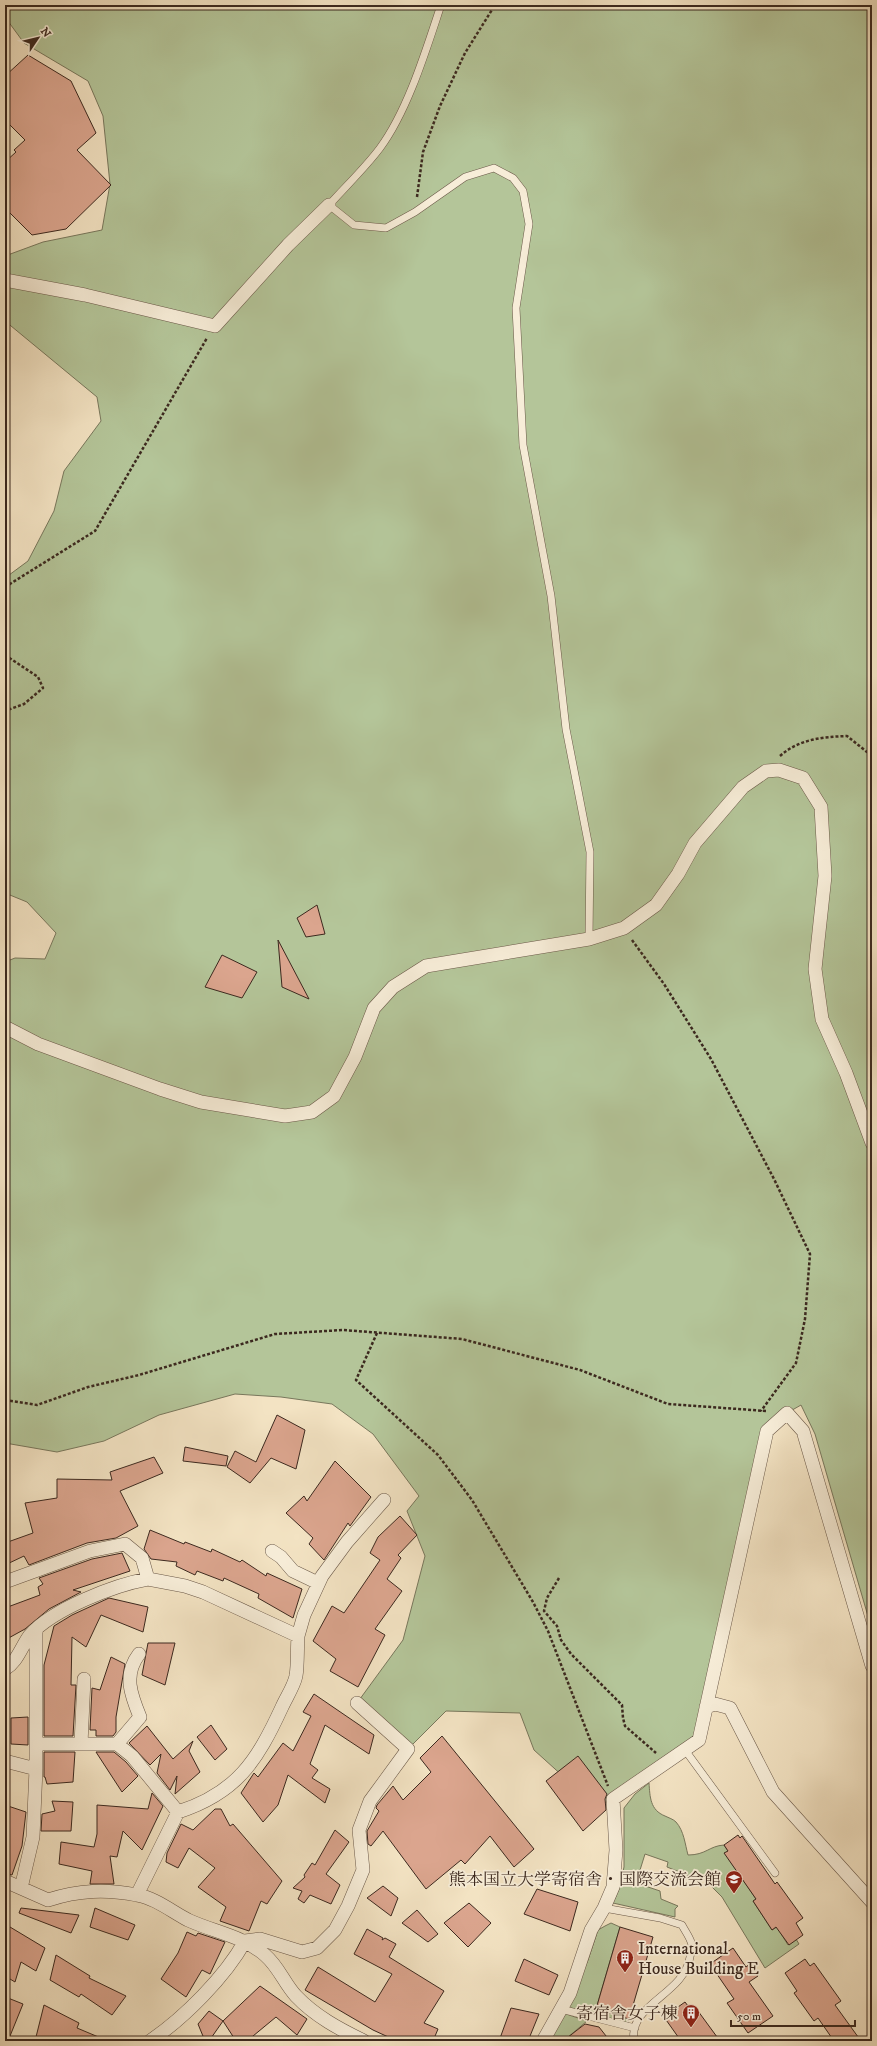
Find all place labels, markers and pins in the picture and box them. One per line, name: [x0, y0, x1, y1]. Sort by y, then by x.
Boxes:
place label: 熊本国立大学寄宿舎・国際交流会館: [449, 1869, 721, 1891]
school or university icon: 熊本国立大学寄宿舎・国際交流会館: [724, 1869, 744, 1894]
place label: International House Building E: [638, 1938, 759, 1980]
building icon: International House Building E: [615, 1948, 635, 1973]
place label: 寄宿舎女子棟: [576, 2003, 678, 2025]
building icon: 寄宿舎女子棟: [681, 2003, 701, 2028]

